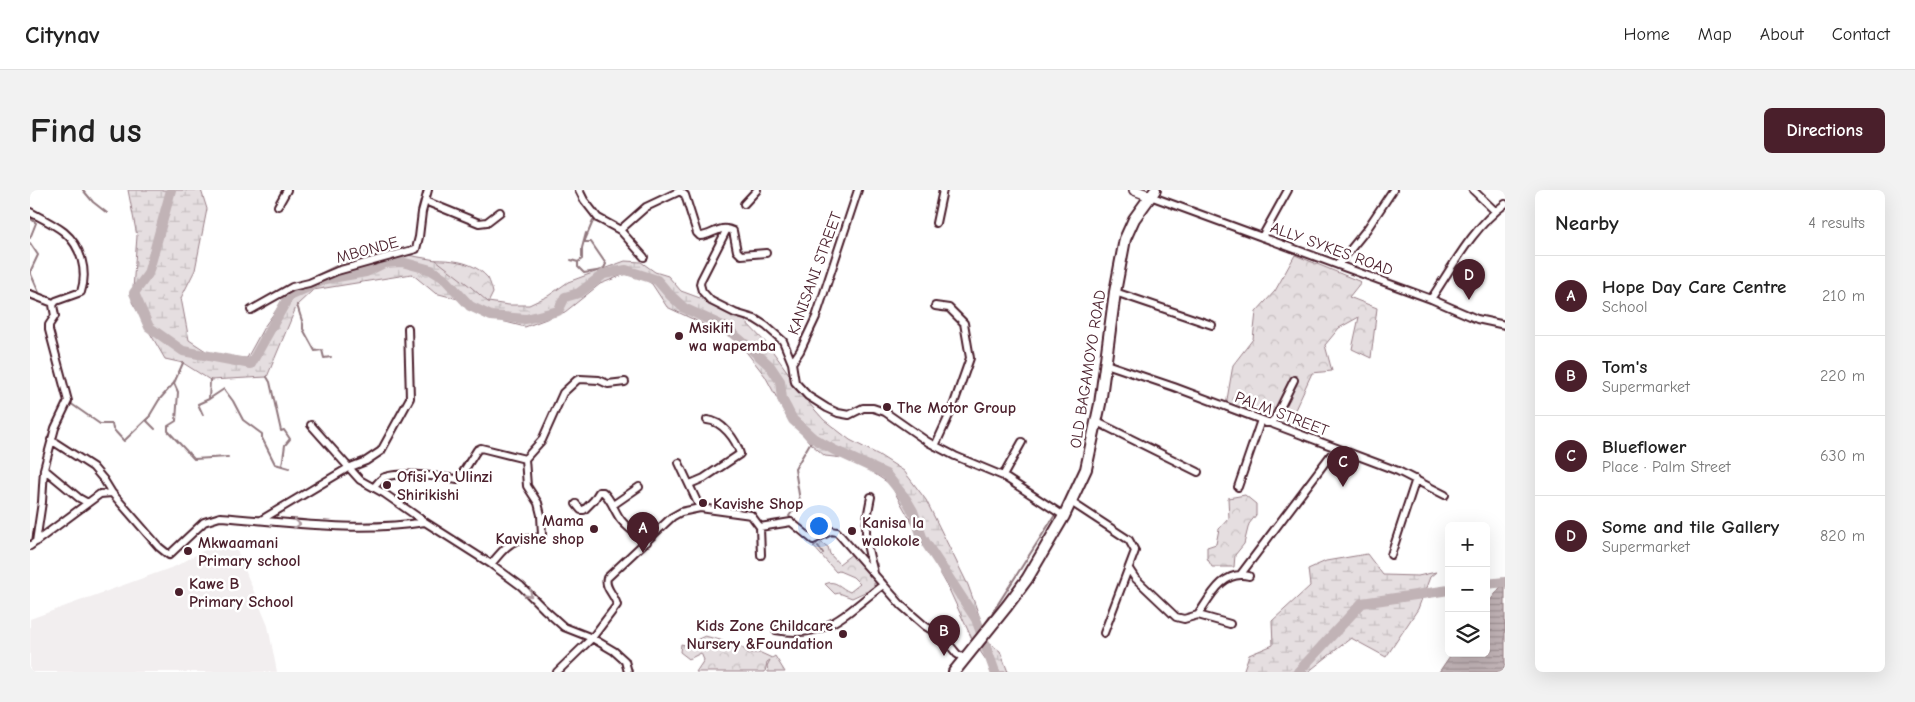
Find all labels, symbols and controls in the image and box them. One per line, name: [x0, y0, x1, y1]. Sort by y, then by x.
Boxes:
text: Citynav: [25, 21, 100, 49]
text: Home: [1623, 24, 1670, 45]
text: Map: [1698, 24, 1732, 45]
text: About: [1760, 24, 1804, 45]
text: Contact: [1832, 24, 1890, 45]
button: Directions: [1764, 108, 1885, 153]
text: Find us: [30, 110, 142, 151]
street label: KANISANI STREET: [784, 209, 846, 337]
text: Nearby: [1555, 211, 1619, 235]
text: 4 results: [1808, 214, 1865, 232]
street label: ALLY SYKES ROAD: [1268, 218, 1395, 279]
street label: MBONDE: [334, 233, 401, 267]
pin: D: [1453, 259, 1485, 300]
text: Hope Day Care Centre: [1602, 276, 1786, 298]
text: A: [1567, 287, 1575, 305]
text: 210 m: [1822, 287, 1865, 305]
street label: OLD BAGAMOYO ROAD: [1067, 289, 1109, 450]
text: School: [1602, 298, 1648, 316]
place label: Msikiti wa wapemba: [689, 319, 776, 355]
marker: Msikiti wa wapemba: [673, 330, 685, 342]
text: Tom's: [1602, 356, 1647, 378]
text: B: [1566, 367, 1576, 385]
text: 220 m: [1820, 367, 1865, 385]
text: Supermarket: [1602, 378, 1690, 396]
street label: PALM STREET: [1232, 388, 1332, 440]
place label: The Motor Group: [897, 399, 1016, 417]
marker: The Motor Group: [881, 401, 893, 413]
text: Blueflower: [1602, 436, 1686, 458]
pin: C: [1327, 446, 1359, 487]
text: C: [1566, 447, 1576, 465]
text: 630 m: [1820, 447, 1865, 465]
text: Place · Palm Street: [1602, 458, 1731, 476]
place label: Ofisi Ya Ulinzi Shirikishi: [397, 468, 493, 504]
marker: Ofisi Ya Ulinzi Shirikishi: [381, 479, 393, 491]
place label: Kavishe Shop: [713, 495, 803, 513]
marker: Kavishe Shop: [697, 497, 709, 509]
place label: Mama Kavishe shop: [496, 512, 584, 548]
pin: A: [627, 512, 659, 553]
your location: [806, 513, 832, 539]
place label: Kanisa la walokole: [862, 514, 924, 550]
text: Some and tile Gallery: [1602, 516, 1779, 538]
one-way arrow: [293, 519, 301, 530]
map controls: [1445, 522, 1490, 657]
button: +: [1445, 522, 1490, 567]
marker: Mama Kavishe shop: [588, 523, 600, 535]
marker: Kanisa la walokole: [846, 525, 858, 537]
text: D: [1566, 527, 1576, 545]
text: 820 m: [1820, 527, 1865, 545]
place label: Mkwaamani Primary school: [198, 534, 301, 570]
text: Supermarket: [1602, 538, 1690, 556]
marker: Mkwaamani Primary school: [182, 545, 194, 557]
button: −: [1445, 567, 1490, 612]
place label: Kawe B Primary School: [189, 575, 294, 611]
marker: Kawe B Primary School: [173, 586, 185, 598]
one-way arrow: [523, 588, 532, 597]
button: layers: [1445, 612, 1490, 657]
pin: B: [928, 615, 960, 656]
place label: Kids Zone Childcare Nursery &Foundation: [687, 617, 833, 653]
marker: Kids Zone Childcare Nursery &Foundation: [837, 628, 849, 640]

